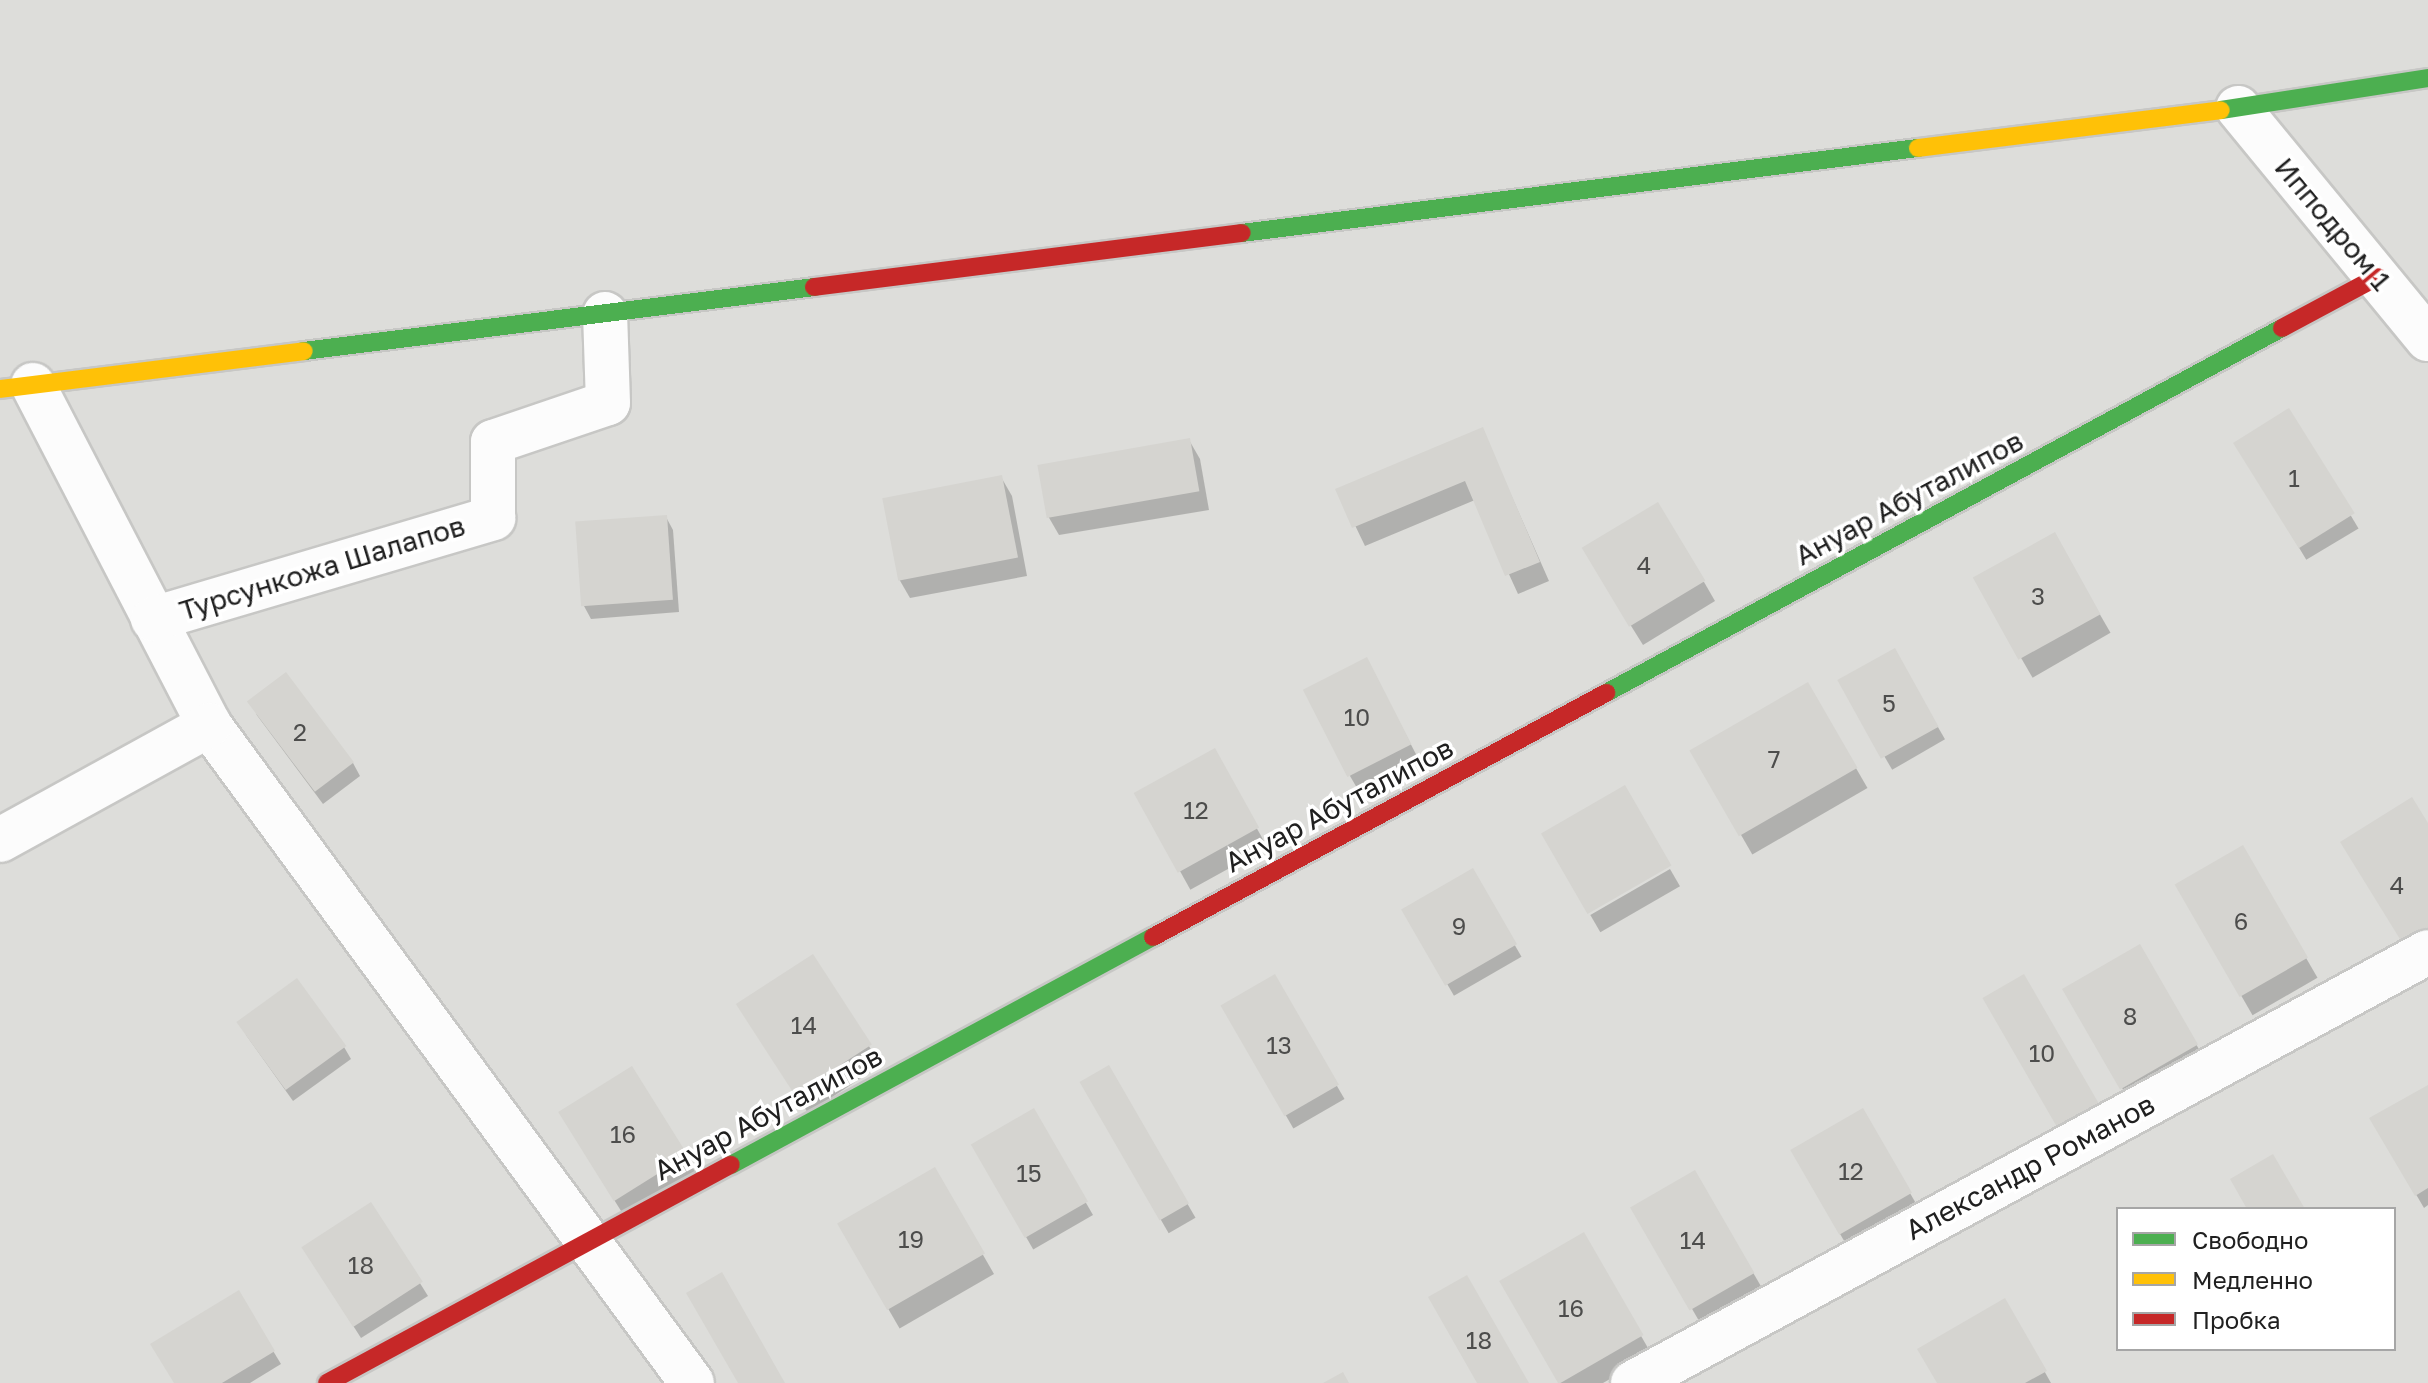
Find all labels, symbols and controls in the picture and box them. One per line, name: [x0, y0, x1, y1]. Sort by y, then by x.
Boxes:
street label: Ипподром 1: [2268, 151, 2398, 297]
street label: Ануар Абуталипов: [1789, 424, 2029, 572]
house number: 1: [2288, 464, 2300, 492]
street label: Турсункожа Шалапов: [175, 509, 469, 627]
house number: 4: [1637, 551, 1651, 579]
house number: 3: [2031, 582, 2045, 610]
house number: 5: [1882, 689, 1896, 717]
house number: 10: [1344, 703, 1370, 731]
house number: 2: [293, 718, 307, 746]
street label: Ануар Абуталипов: [1219, 731, 1459, 879]
house number: 7: [1768, 745, 1780, 773]
house number: 12: [1183, 796, 1209, 824]
house number: 4: [2390, 871, 2404, 899]
house number: 6: [2234, 907, 2248, 935]
house number: 9: [1452, 912, 1466, 940]
house number: 8: [2123, 1002, 2137, 1030]
house number: 14: [791, 1011, 817, 1039]
house number: 13: [1266, 1031, 1292, 1059]
street label: Ануар Абуталипов: [648, 1039, 888, 1187]
house number: 10: [2029, 1039, 2055, 1067]
street label: Александр Романов: [1900, 1087, 2160, 1247]
house number: 16: [610, 1120, 636, 1148]
house number: 12: [1838, 1157, 1864, 1185]
house number: 15: [1016, 1159, 1042, 1187]
legend: [2116, 1207, 2396, 1351]
house number: 19: [898, 1225, 924, 1253]
text: Свободно: [2192, 1225, 2308, 1254]
house number: 14: [1680, 1226, 1706, 1254]
house number: 18: [348, 1251, 374, 1279]
text: Медленно: [2192, 1265, 2313, 1294]
house number: 16: [1558, 1294, 1584, 1322]
text: Пробка: [2192, 1305, 2281, 1334]
house number: 18: [1466, 1326, 1492, 1354]

